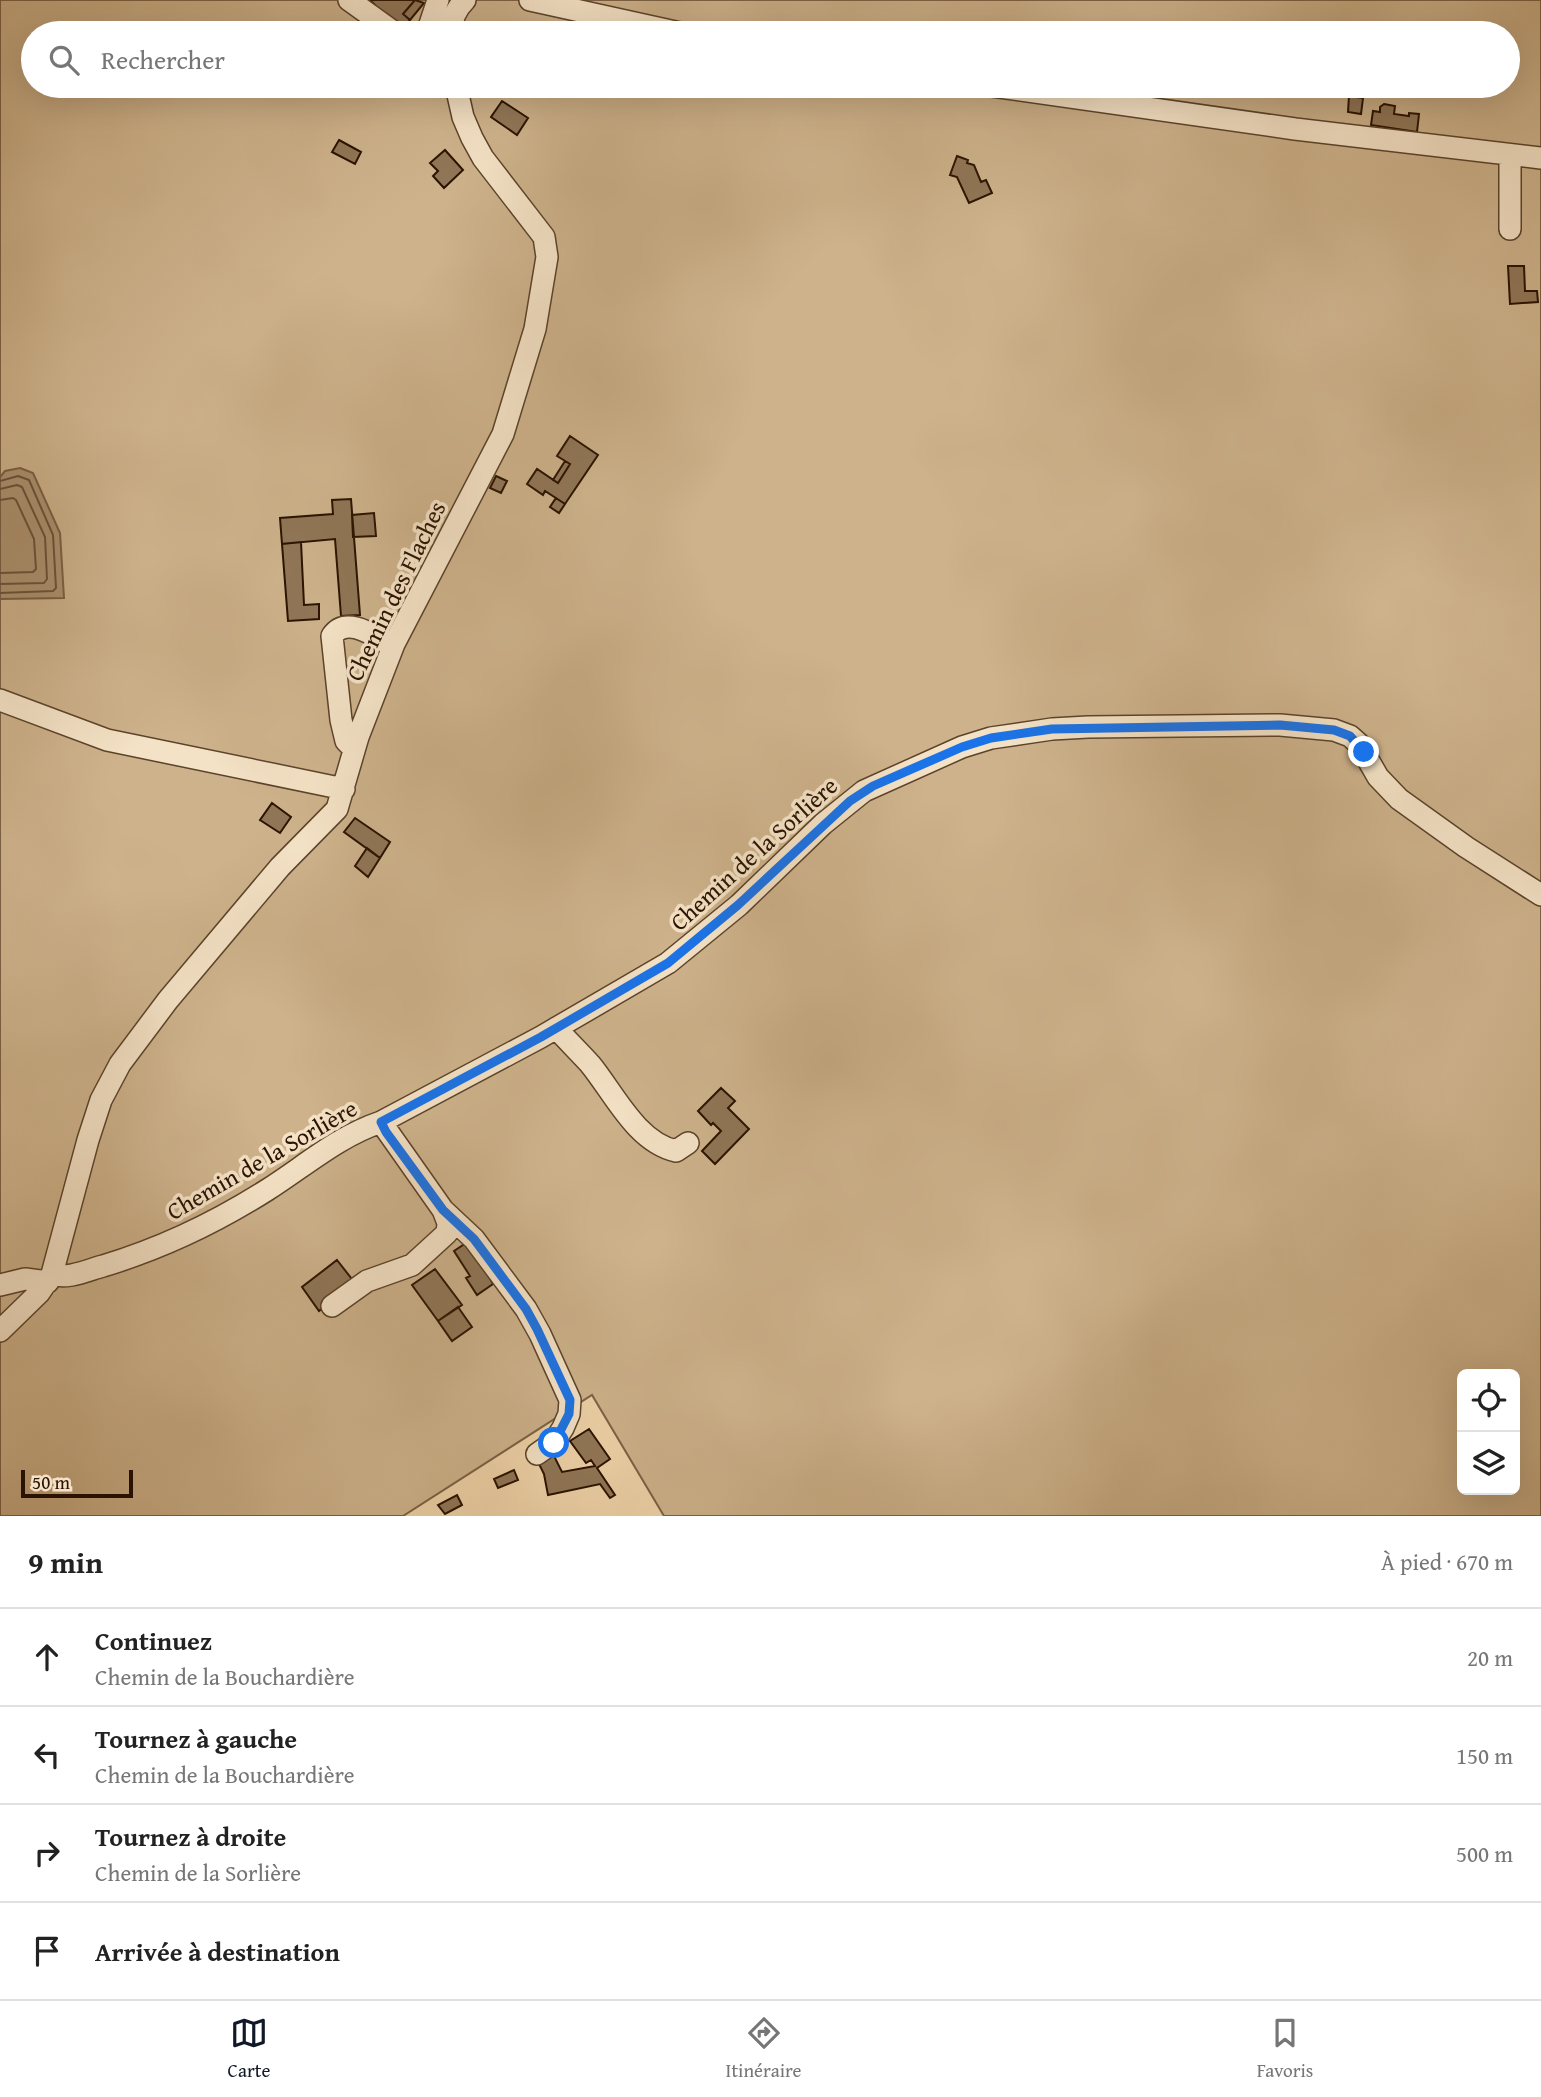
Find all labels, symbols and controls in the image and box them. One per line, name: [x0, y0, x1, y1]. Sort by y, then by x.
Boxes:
search box: [21, 21, 1520, 98]
text: Rechercher: [101, 40, 225, 79]
icon: search: [45, 41, 83, 79]
street label: Chemin des Flaches: [337, 495, 454, 687]
route end: [1348, 736, 1379, 767]
street label: Chemin de la Sorlière: [662, 769, 845, 939]
street label: Chemin de la Sorlière: [160, 1091, 364, 1228]
map controls: [1457, 1369, 1520, 1495]
button: locate: [1457, 1369, 1520, 1432]
route start: [538, 1427, 569, 1458]
button: layers: [1457, 1432, 1520, 1495]
scale bar: [21, 1467, 133, 1499]
text: 50 m: [32, 1468, 70, 1496]
text: 9 min: [28, 1540, 103, 1584]
text: À pied · 670 m: [1381, 1545, 1513, 1578]
text: Continuez: [95, 1621, 212, 1660]
icon: ahead: [28, 1638, 66, 1676]
text: 20 m: [1467, 1641, 1513, 1674]
text: Chemin de la Bouchardière: [95, 1660, 355, 1693]
text: Tournez à gauche: [95, 1719, 297, 1758]
icon: left: [28, 1736, 66, 1774]
text: 150 m: [1456, 1739, 1513, 1772]
text: Chemin de la Bouchardière: [95, 1758, 355, 1791]
text: Tournez à droite: [95, 1817, 286, 1856]
icon: right: [28, 1834, 66, 1872]
text: 500 m: [1456, 1837, 1513, 1870]
text: Chemin de la Sorlière: [95, 1856, 301, 1889]
icon: arrive: [28, 1932, 66, 1970]
text: Arrivée à destination: [95, 1932, 340, 1971]
tab: Carte: [228, 2014, 270, 2084]
tab: Itinéraire: [726, 2014, 801, 2084]
tab: Favoris: [1257, 2014, 1313, 2084]

